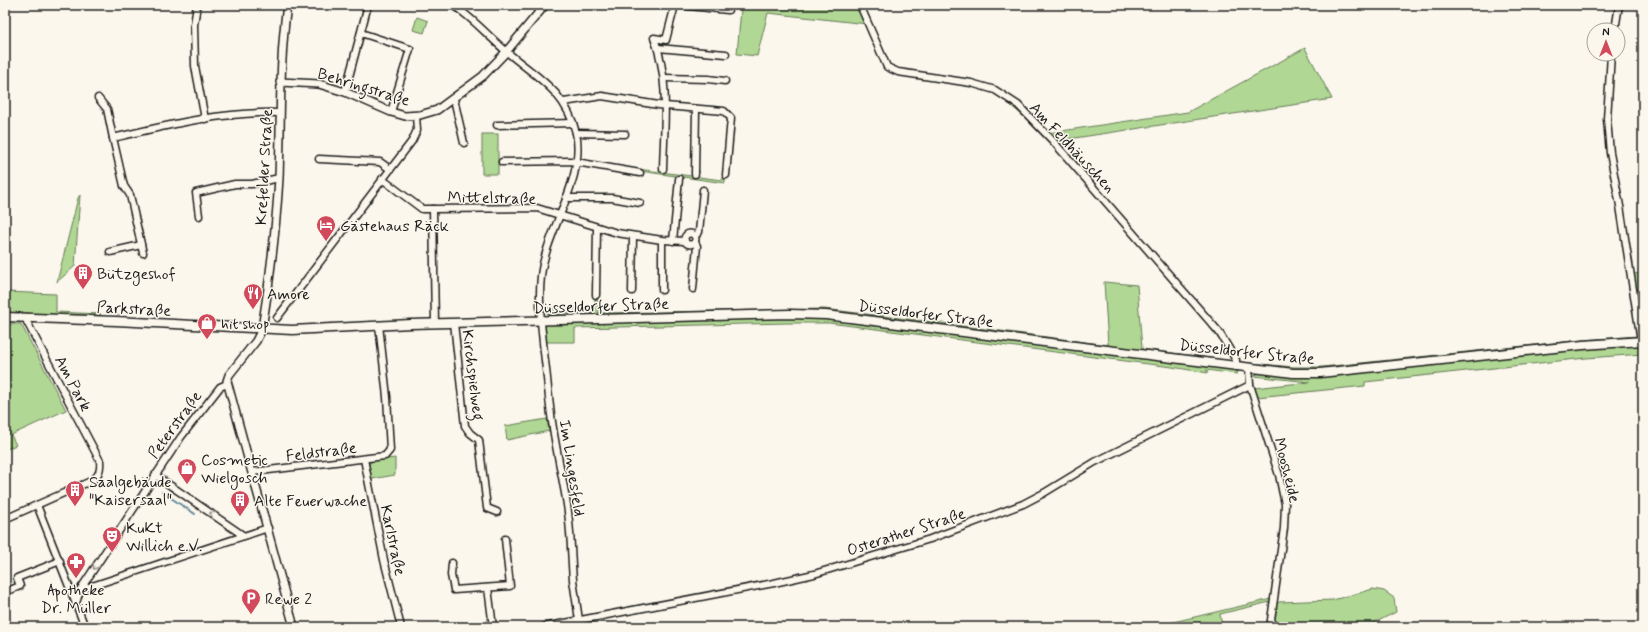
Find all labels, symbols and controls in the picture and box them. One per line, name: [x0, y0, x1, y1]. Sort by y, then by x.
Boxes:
north arrow: [1586, 22, 1626, 62]
text: N: [1602, 26, 1610, 40]
street label: Behringstraße: [314, 63, 413, 112]
street label: Am Feldhäuschen: [1024, 98, 1120, 198]
street label: Krefelder Straße: [251, 108, 278, 226]
street label: Mittelstraße: [448, 187, 537, 210]
hotel icon: Gästehaus Räck: [315, 214, 337, 242]
place label: Gästehaus Räck: [340, 216, 449, 237]
building icon: Bützgeshof: [72, 262, 94, 290]
place label: Bützgeshof: [97, 264, 176, 286]
restaurant icon: Amore: [242, 282, 264, 310]
place label: Amore: [267, 284, 310, 305]
street label: Düsseldorfer Straße: [533, 294, 670, 319]
street label: Düsseldorfer Straße: [857, 296, 995, 333]
street label: Parkstraße: [96, 297, 172, 322]
shop icon: hit shop: [196, 312, 218, 340]
place label: hit shop: [221, 314, 270, 335]
street label: Kirchspielweg: [456, 329, 489, 422]
street label: Düsseldorfer Straße: [1178, 335, 1316, 370]
street label: Am Park: [49, 352, 96, 415]
street label: Peterstraße: [143, 387, 207, 463]
street label: Im Lingesfeld: [554, 418, 590, 518]
street label: Moosheide: [1268, 436, 1305, 505]
street label: Feldstraße: [285, 438, 358, 467]
place label: Cosmetic Wielgosch: [201, 450, 268, 490]
shop icon: Cosmetic Wielgosch: [176, 457, 198, 485]
place label: Saalgebäude "Kaisersaal": [89, 472, 172, 511]
building icon: Saalgebäude "Kaisersaal": [64, 479, 86, 507]
building icon: Alte Feuerwache: [229, 489, 251, 517]
place label: Alte Feuerwache: [254, 491, 367, 512]
street label: Karlstraße: [375, 503, 410, 578]
street label: Osterather Straße: [844, 503, 969, 561]
one-way arrow: [209, 512, 216, 519]
place label: KuKt Willich e.V.: [126, 518, 202, 557]
theatre icon: KuKt Willich e.V.: [101, 525, 123, 553]
pharmacy icon: Apotheke Dr. Müller: [65, 551, 87, 579]
one-way arrow: [93, 562, 100, 569]
place label: Apotheke Dr. Müller: [41, 580, 111, 619]
parking icon: Rewe 2: [240, 587, 262, 615]
place label: Rewe 2: [265, 589, 312, 610]

